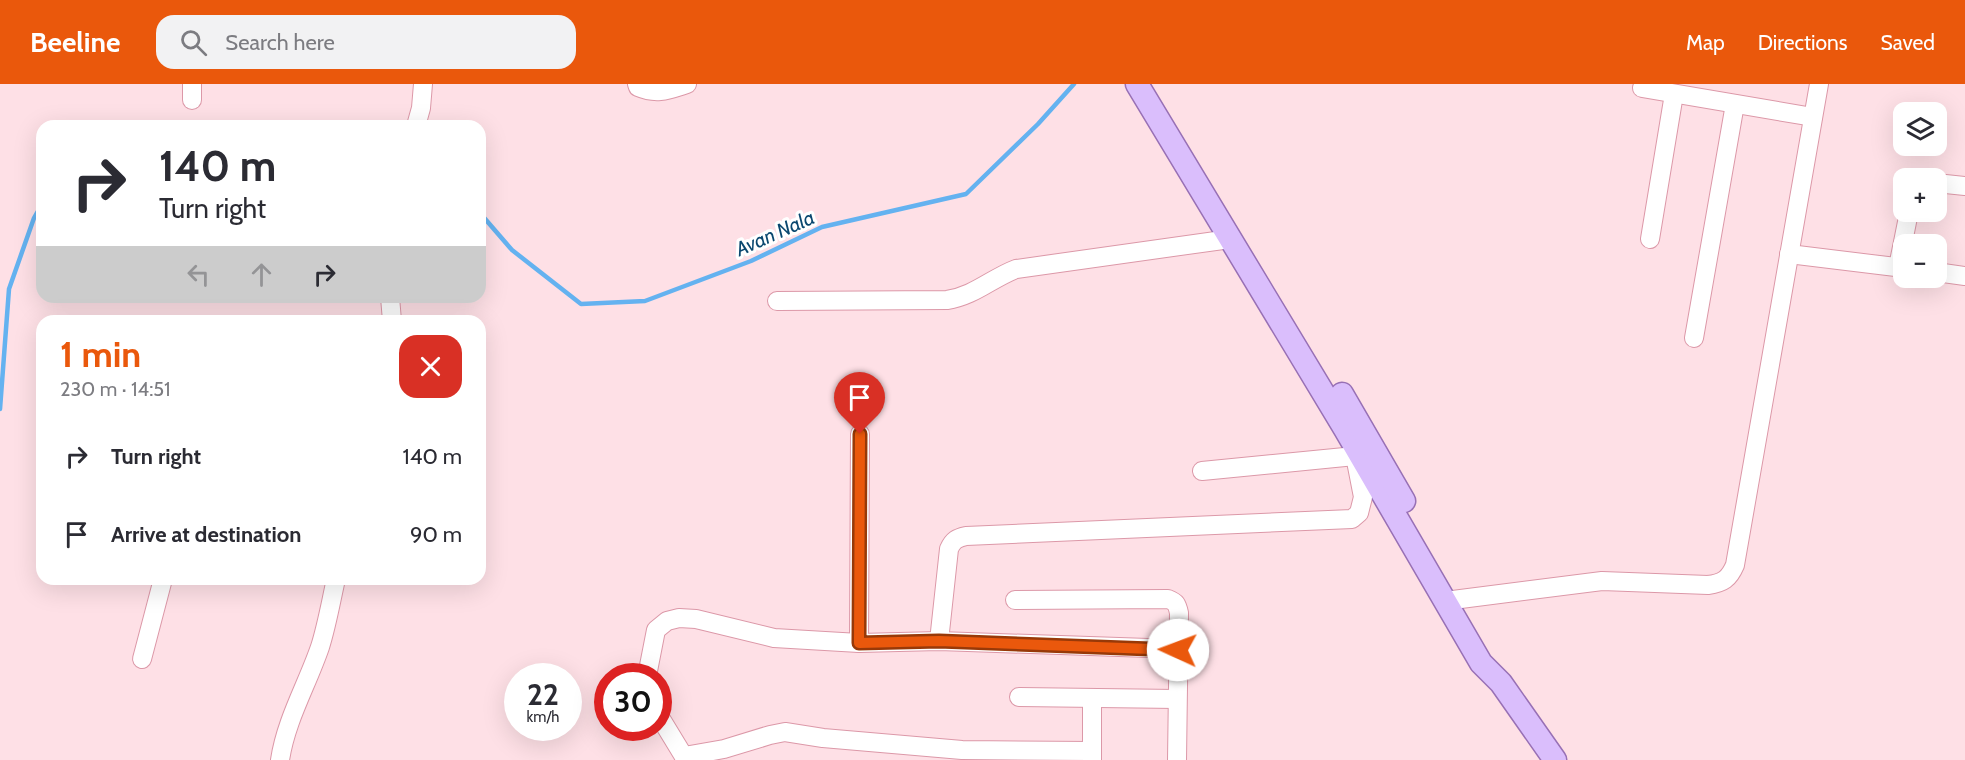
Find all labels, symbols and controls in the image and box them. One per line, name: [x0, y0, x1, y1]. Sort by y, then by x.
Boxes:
search box: [156, 15, 576, 69]
text: Beeline: [30, 25, 120, 59]
icon: search: [177, 26, 210, 59]
text: Search here: [225, 29, 335, 56]
text: Map: [1686, 30, 1725, 55]
text: Directions: [1758, 30, 1847, 55]
text: Saved: [1880, 30, 1935, 55]
map controls: [1893, 102, 1947, 288]
button: layers: [1893, 102, 1947, 156]
text: 140 m: [159, 140, 276, 192]
icon: right: [60, 144, 138, 222]
button: +: [1893, 168, 1947, 222]
text: Turn right: [159, 192, 266, 225]
water label: Avan Nala: [731, 205, 818, 261]
button: −: [1893, 234, 1947, 288]
icon: left: [182, 258, 215, 291]
icon: ahead: [245, 258, 278, 291]
icon: right: [308, 258, 341, 291]
text: 1 min: [60, 332, 141, 376]
button: close: [399, 335, 462, 398]
pin: [834, 372, 885, 434]
text: 230 m · 14:51: [60, 377, 171, 401]
icon: arrive: [843, 381, 876, 414]
icon: right: [60, 440, 93, 473]
text: Turn right: [111, 443, 201, 470]
text: 140 m: [403, 443, 462, 470]
icon: arrive: [60, 518, 93, 551]
text: Arrive at destination: [111, 521, 301, 548]
text: 90 m: [410, 521, 462, 548]
position arrow: [1146, 618, 1210, 682]
speed limit sign: 30: [594, 663, 672, 741]
text: 22: [527, 676, 559, 713]
text: km/h: [527, 708, 559, 726]

